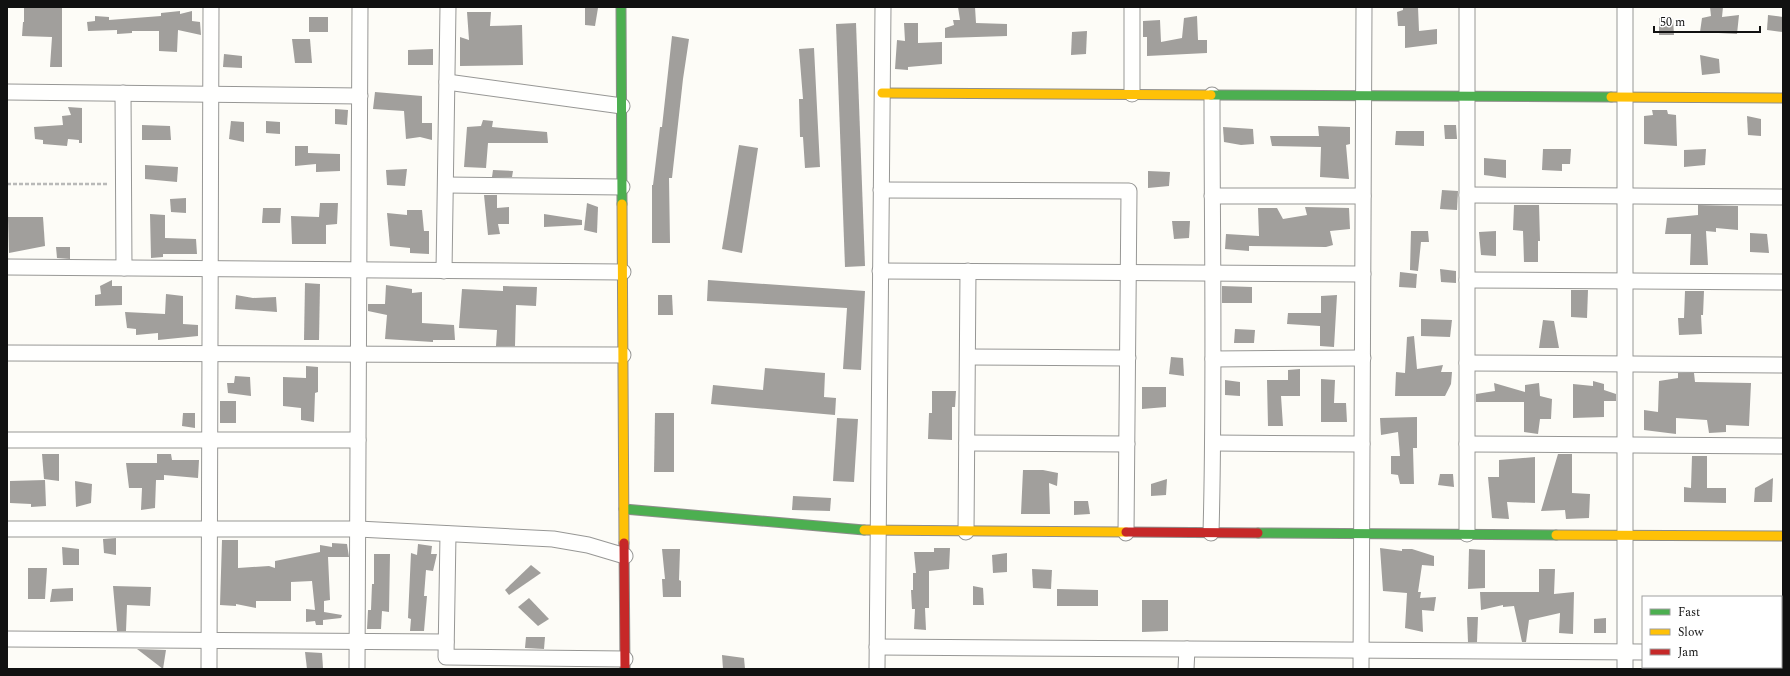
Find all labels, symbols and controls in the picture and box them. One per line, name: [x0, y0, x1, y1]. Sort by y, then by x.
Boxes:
scale bar: [1654, 8, 1760, 34]
text: 50 m: [1660, 13, 1685, 32]
legend: [1642, 596, 1782, 668]
text: Fast: [1678, 603, 1700, 622]
text: Slow: [1678, 623, 1704, 642]
text: Jam: [1678, 643, 1699, 662]

